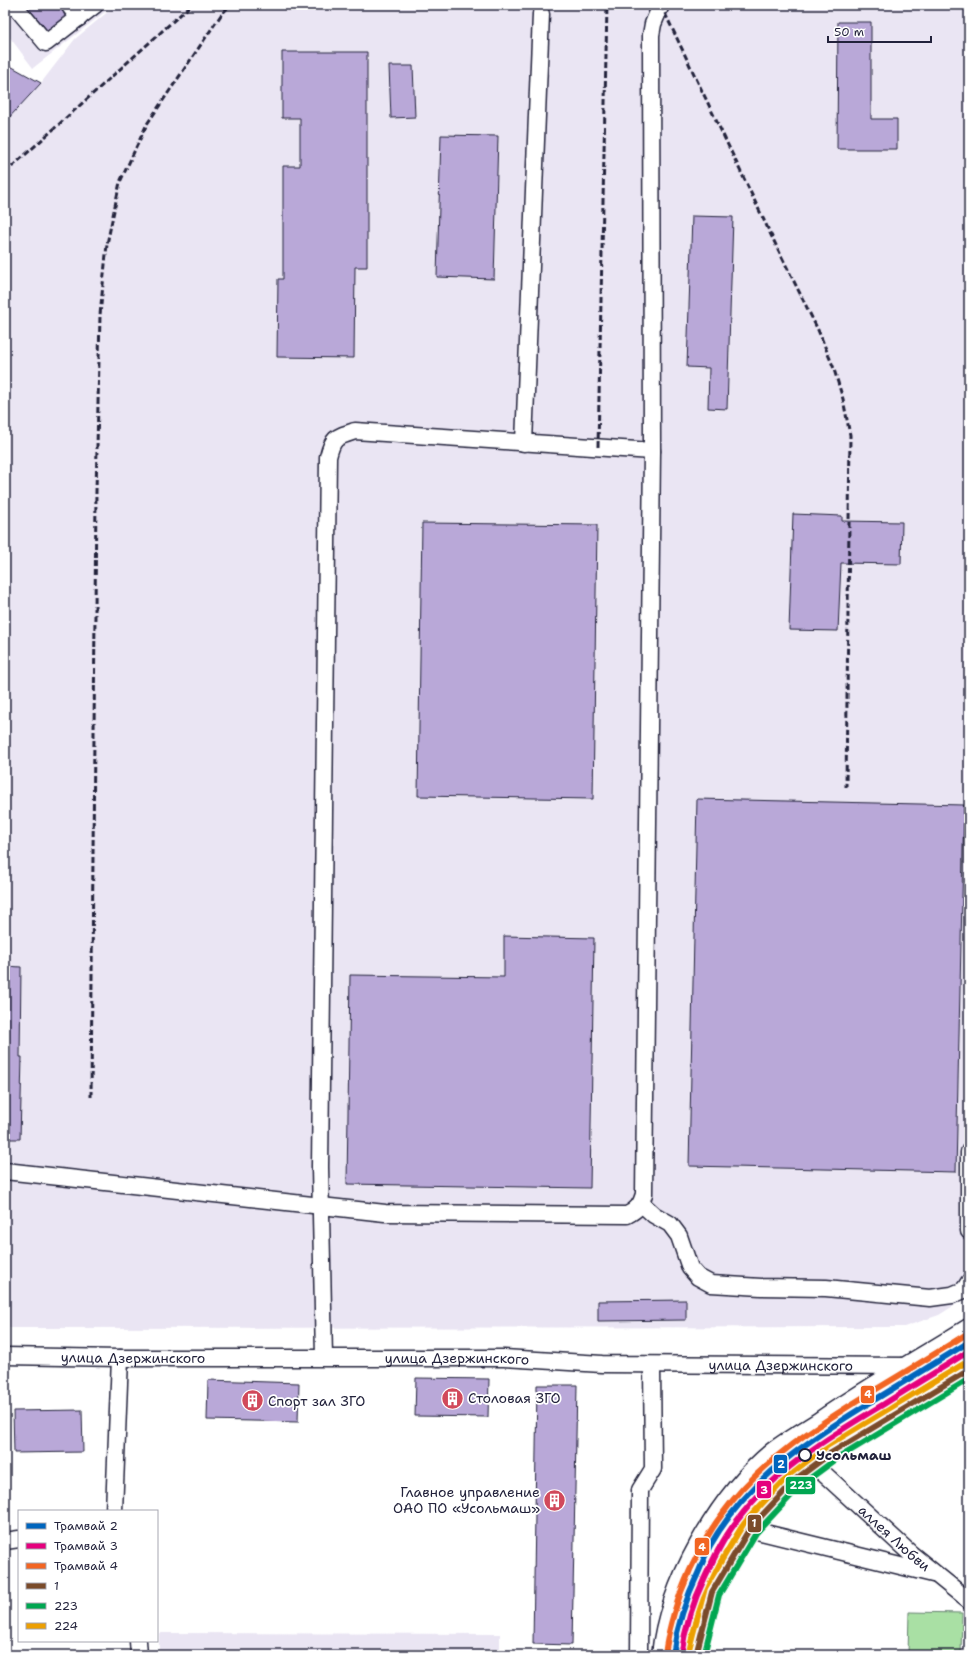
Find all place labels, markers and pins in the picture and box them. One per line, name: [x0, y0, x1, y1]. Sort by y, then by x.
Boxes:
building icon: Столовая ЗГО: [439, 1385, 465, 1411]
building icon: Спорт зал ЗГО: [240, 1388, 266, 1414]
place label: Столовая ЗГО: [468, 1389, 561, 1407]
place label: Спорт зал ЗГО: [268, 1392, 365, 1410]
place label: Усольмаш: [816, 1446, 891, 1464]
marker: Усольмаш: [798, 1448, 812, 1462]
place label: Главное управление ОАО ПО «Усольмаш»: [393, 1483, 540, 1517]
building icon: Главное управление ОАО ПО «Усольмаш»: [542, 1487, 568, 1513]

